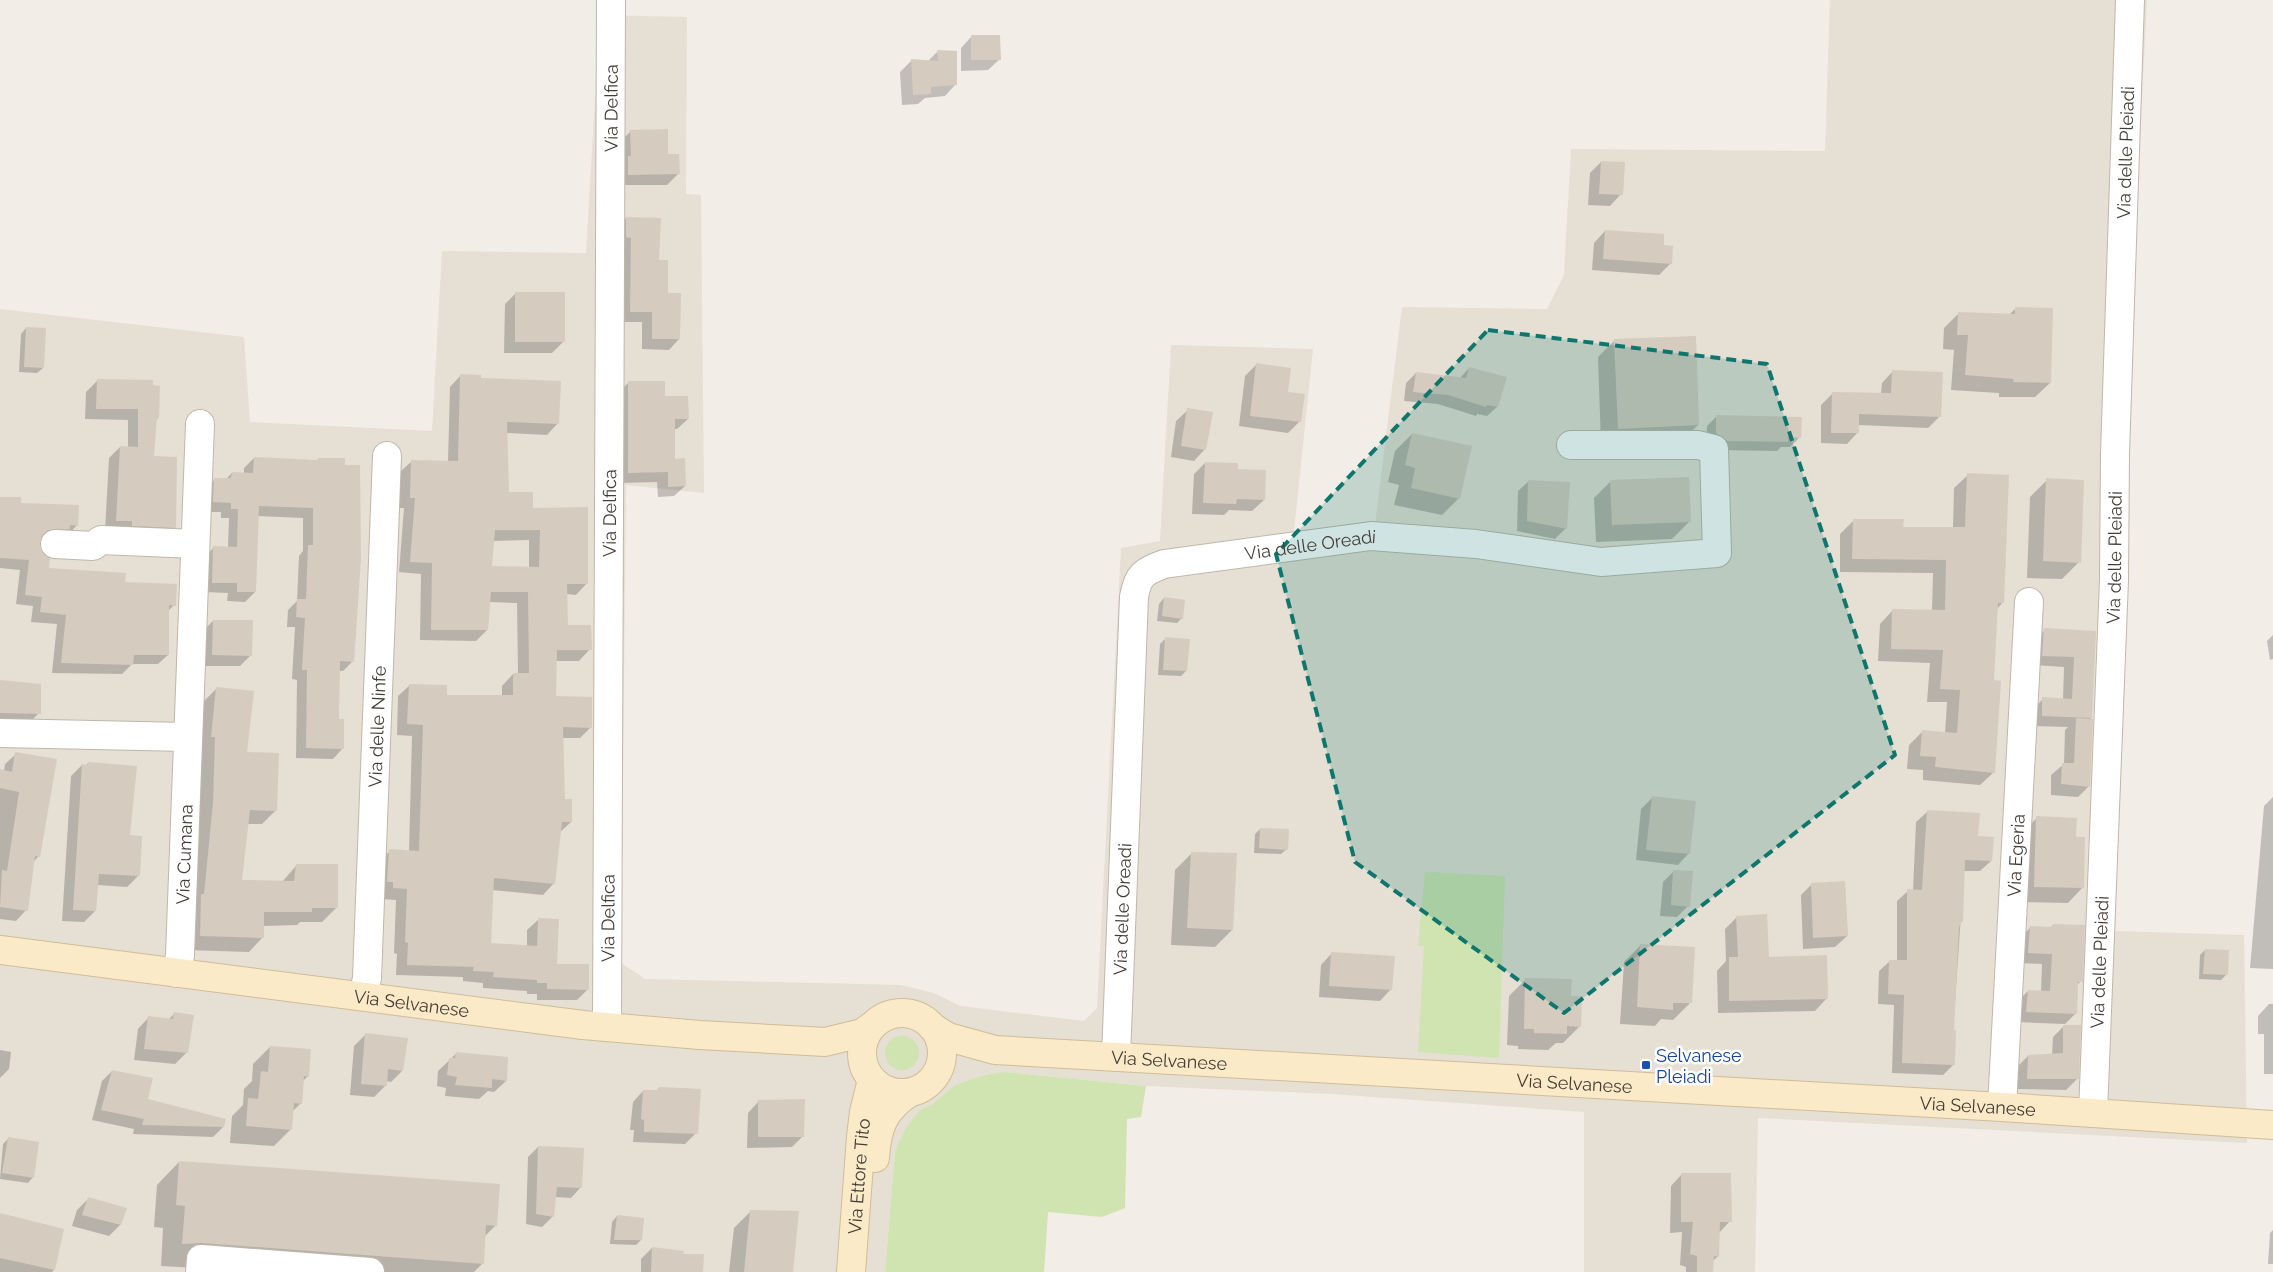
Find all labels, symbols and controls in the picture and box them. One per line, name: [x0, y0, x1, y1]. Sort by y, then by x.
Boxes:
street label: Via Delfica: [600, 64, 621, 152]
street label: Via delle Pleiadi: [2112, 86, 2138, 219]
street label: Via Delfica: [598, 469, 620, 557]
street label: Via delle Pleiadi: [2102, 491, 2125, 624]
street label: Via delle Oreadi: [1243, 525, 1377, 563]
street label: Via delle Ninfe: [364, 665, 389, 788]
street label: Via Cumana: [171, 804, 196, 905]
street label: Via Egeria: [2003, 813, 2028, 897]
street label: Via delle Oreadi: [1109, 843, 1135, 976]
street label: Via Delfica: [597, 874, 618, 962]
street label: Via delle Pleiadi: [2086, 895, 2112, 1029]
street label: Via Selvanese: [353, 985, 471, 1021]
place label: Selvanese Pleiadi: [1656, 1045, 1742, 1087]
street label: Via Selvanese: [1110, 1046, 1228, 1074]
marker: Selvanese Pleiadi: [1640, 1059, 1652, 1071]
street label: Via Selvanese: [1516, 1069, 1633, 1097]
street label: Via Selvanese: [1919, 1092, 2037, 1120]
street label: Via Ettore Tito: [843, 1117, 874, 1235]

